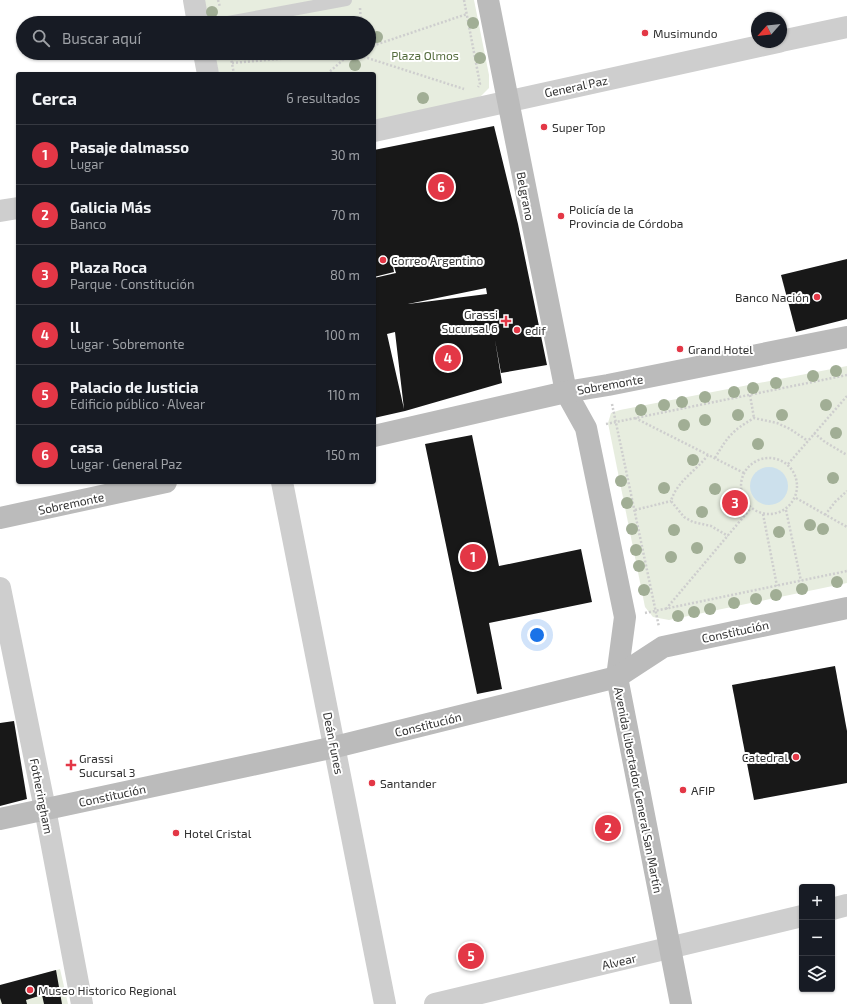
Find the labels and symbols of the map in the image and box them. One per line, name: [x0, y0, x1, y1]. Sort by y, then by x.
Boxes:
north arrow: [751, 12, 787, 48]
place label: Musimundo: [653, 26, 718, 40]
marker: Musimundo: [640, 28, 650, 38]
park label: Plaza Olmos: [391, 48, 459, 62]
street label: General Paz: [543, 72, 609, 100]
place label: Super Top: [552, 120, 605, 134]
marker: Super Top: [539, 122, 549, 132]
street label: Belgrano: [514, 170, 538, 222]
pin: 6: [428, 172, 454, 202]
place label: Policía de la Provincia de Córdoba: [569, 202, 683, 230]
marker: Policía de la Provincia de Córdoba: [556, 211, 566, 221]
place label: Correo Argentino: [391, 253, 484, 267]
marker: Correo Argentino: [378, 255, 388, 265]
place label: Banco Nación: [735, 290, 809, 304]
marker: Banco Nación: [812, 292, 822, 302]
place label: Grassi Sucursal 6: [441, 307, 498, 335]
marker: Grassi Sucursal 6: [501, 316, 511, 326]
place label: edif: [525, 323, 546, 337]
marker: edif: [512, 325, 522, 335]
place label: Grand Hotel: [688, 342, 753, 356]
pin: 4: [435, 343, 461, 373]
marker: Grand Hotel: [675, 344, 685, 354]
street label: Sobremonte: [576, 371, 644, 397]
pin: 3: [722, 488, 748, 518]
street label: Sobremonte: [37, 489, 105, 517]
pin: 1: [460, 542, 486, 572]
street label: Constitución: [700, 617, 770, 645]
your location: [527, 625, 547, 645]
street label: Avenida Libertador General San Martín: [612, 686, 666, 894]
street label: Constitución: [393, 709, 463, 739]
street label: Deán Funes: [321, 711, 347, 775]
place label: Catedral: [742, 750, 788, 764]
place label: Grassi Sucursal 3: [79, 751, 135, 779]
marker: Catedral: [791, 752, 801, 762]
street label: Fotheringham: [28, 757, 56, 835]
marker: Grassi Sucursal 3: [66, 760, 76, 770]
place label: Santander: [380, 776, 437, 790]
marker: Santander: [367, 778, 377, 788]
street label: Constitución: [77, 781, 147, 809]
place label: AFIP: [691, 783, 715, 797]
marker: AFIP: [678, 785, 688, 795]
pin: 2: [595, 813, 621, 843]
place label: Hotel Cristal: [184, 826, 252, 840]
marker: Hotel Cristal: [171, 828, 181, 838]
pin: 5: [458, 941, 484, 971]
street label: Alvear: [600, 950, 638, 972]
place label: Museo Historico Regional: [38, 983, 177, 997]
marker: Museo Historico Regional: [25, 985, 35, 995]

